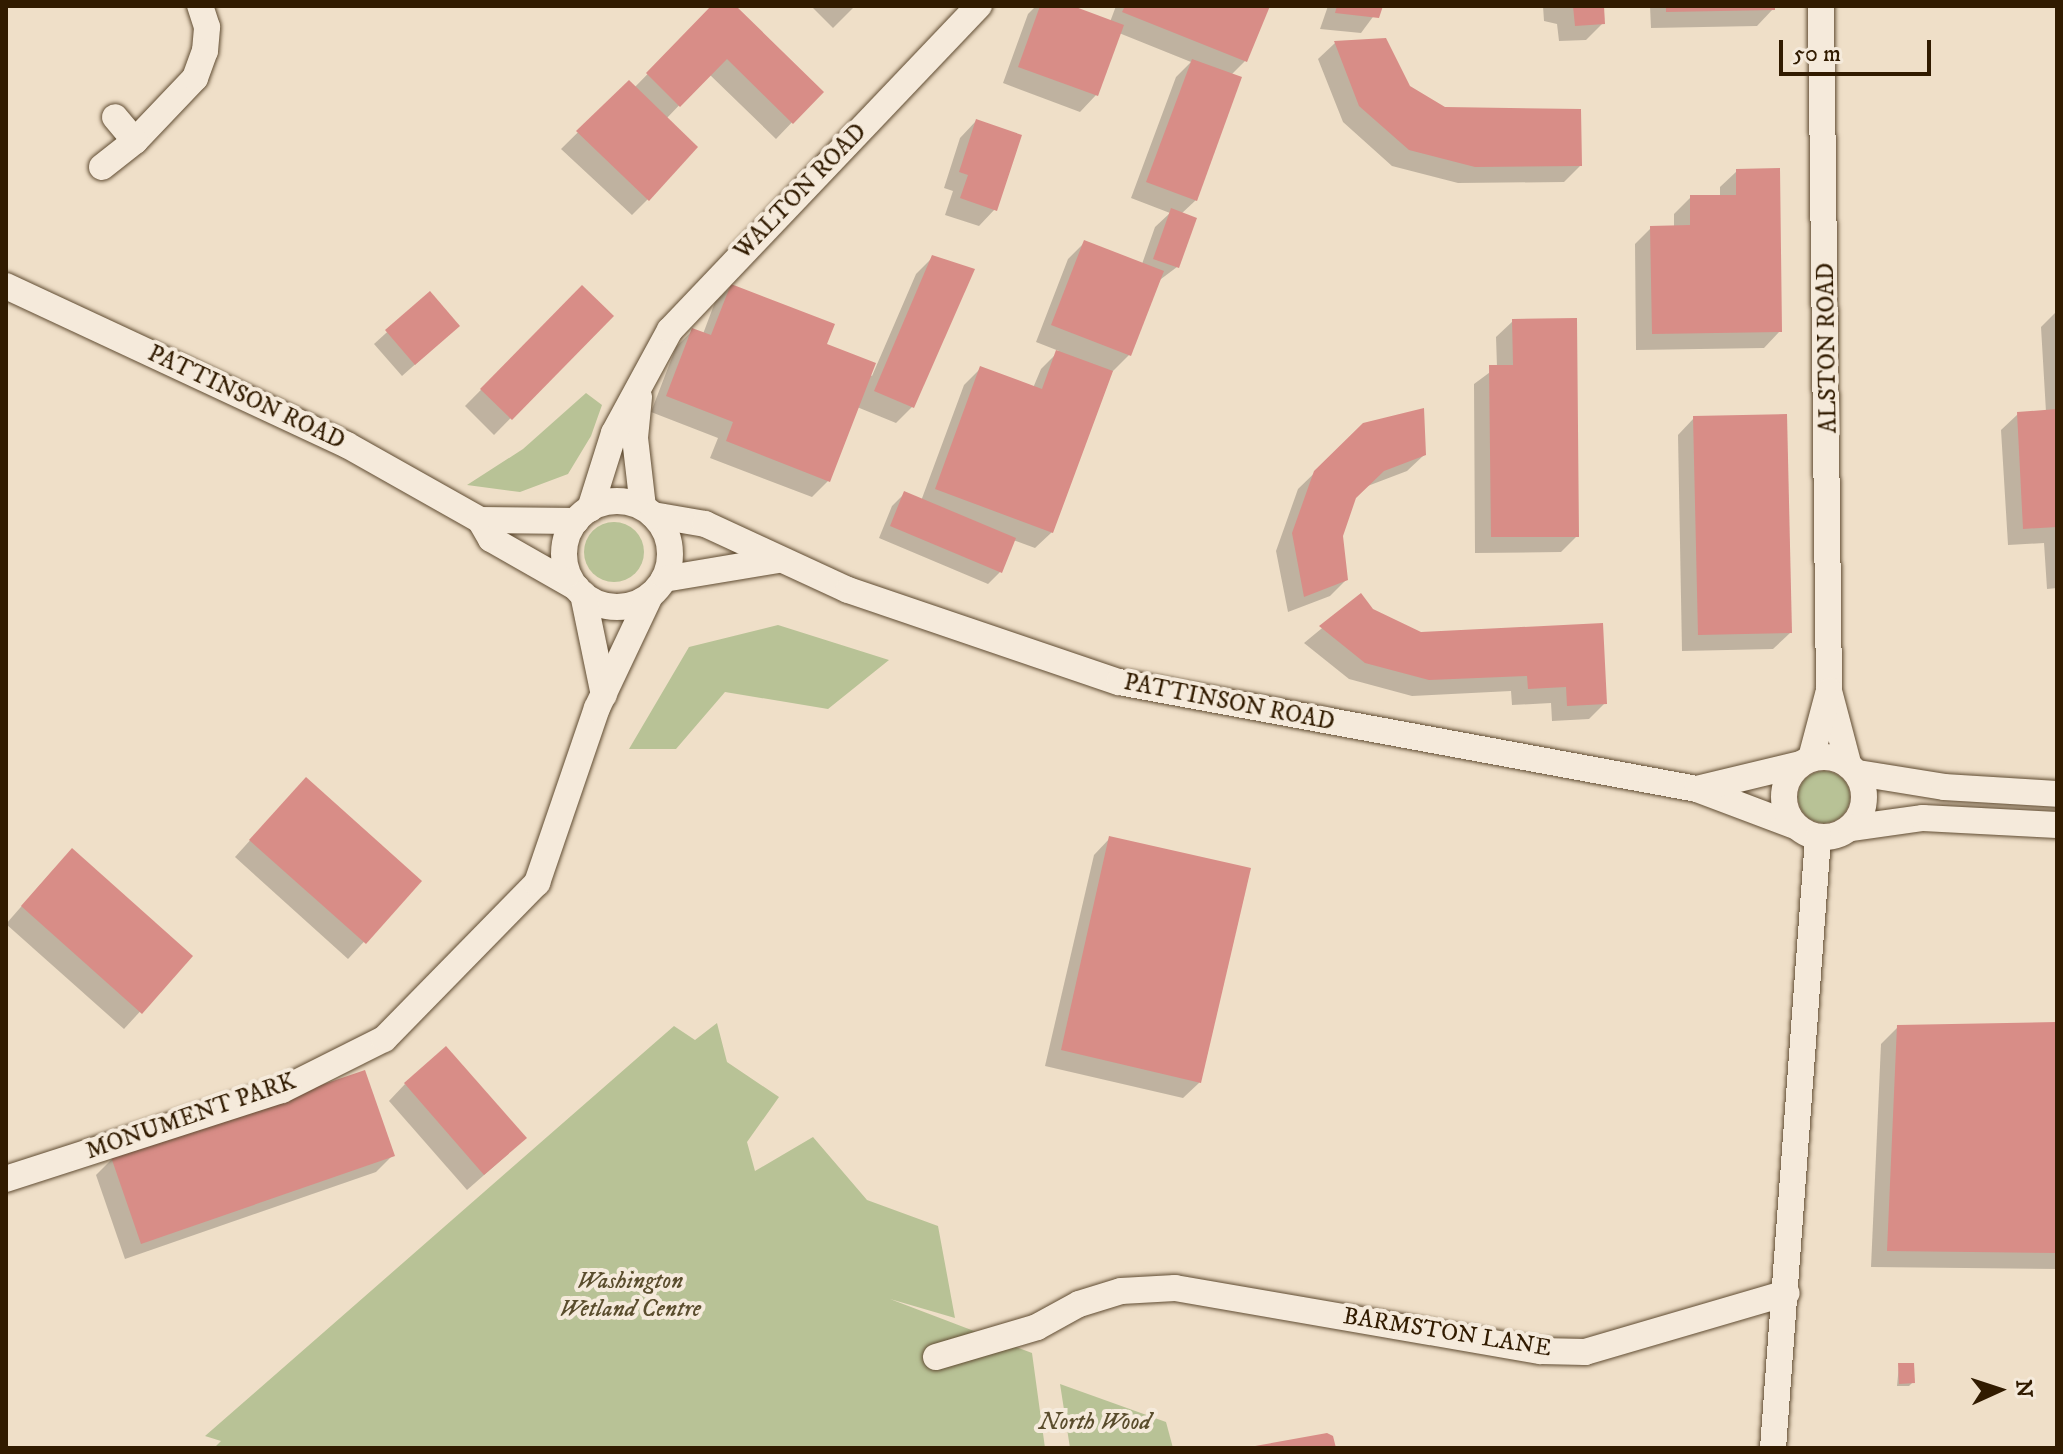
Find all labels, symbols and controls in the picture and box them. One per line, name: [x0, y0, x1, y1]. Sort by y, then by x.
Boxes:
scale bar: [1783, 24, 1935, 74]
text: 50 m: [1793, 39, 1841, 69]
street label: WALTON ROAD: [729, 118, 873, 266]
street label: ALSTON ROAD: [1812, 262, 1844, 434]
street label: PATTINSON ROAD: [143, 340, 349, 456]
street label: PATTINSON ROAD: [1121, 668, 1337, 738]
street label: MONUMENT PARK: [82, 1068, 300, 1166]
park label: Washington Wetland Centre: [559, 1268, 701, 1324]
street label: BARMSTON LANE: [1341, 1302, 1553, 1364]
north arrow: [1959, 1350, 2039, 1430]
text: N: [2010, 1379, 2037, 1398]
park label: North Wood: [1039, 1409, 1151, 1437]

